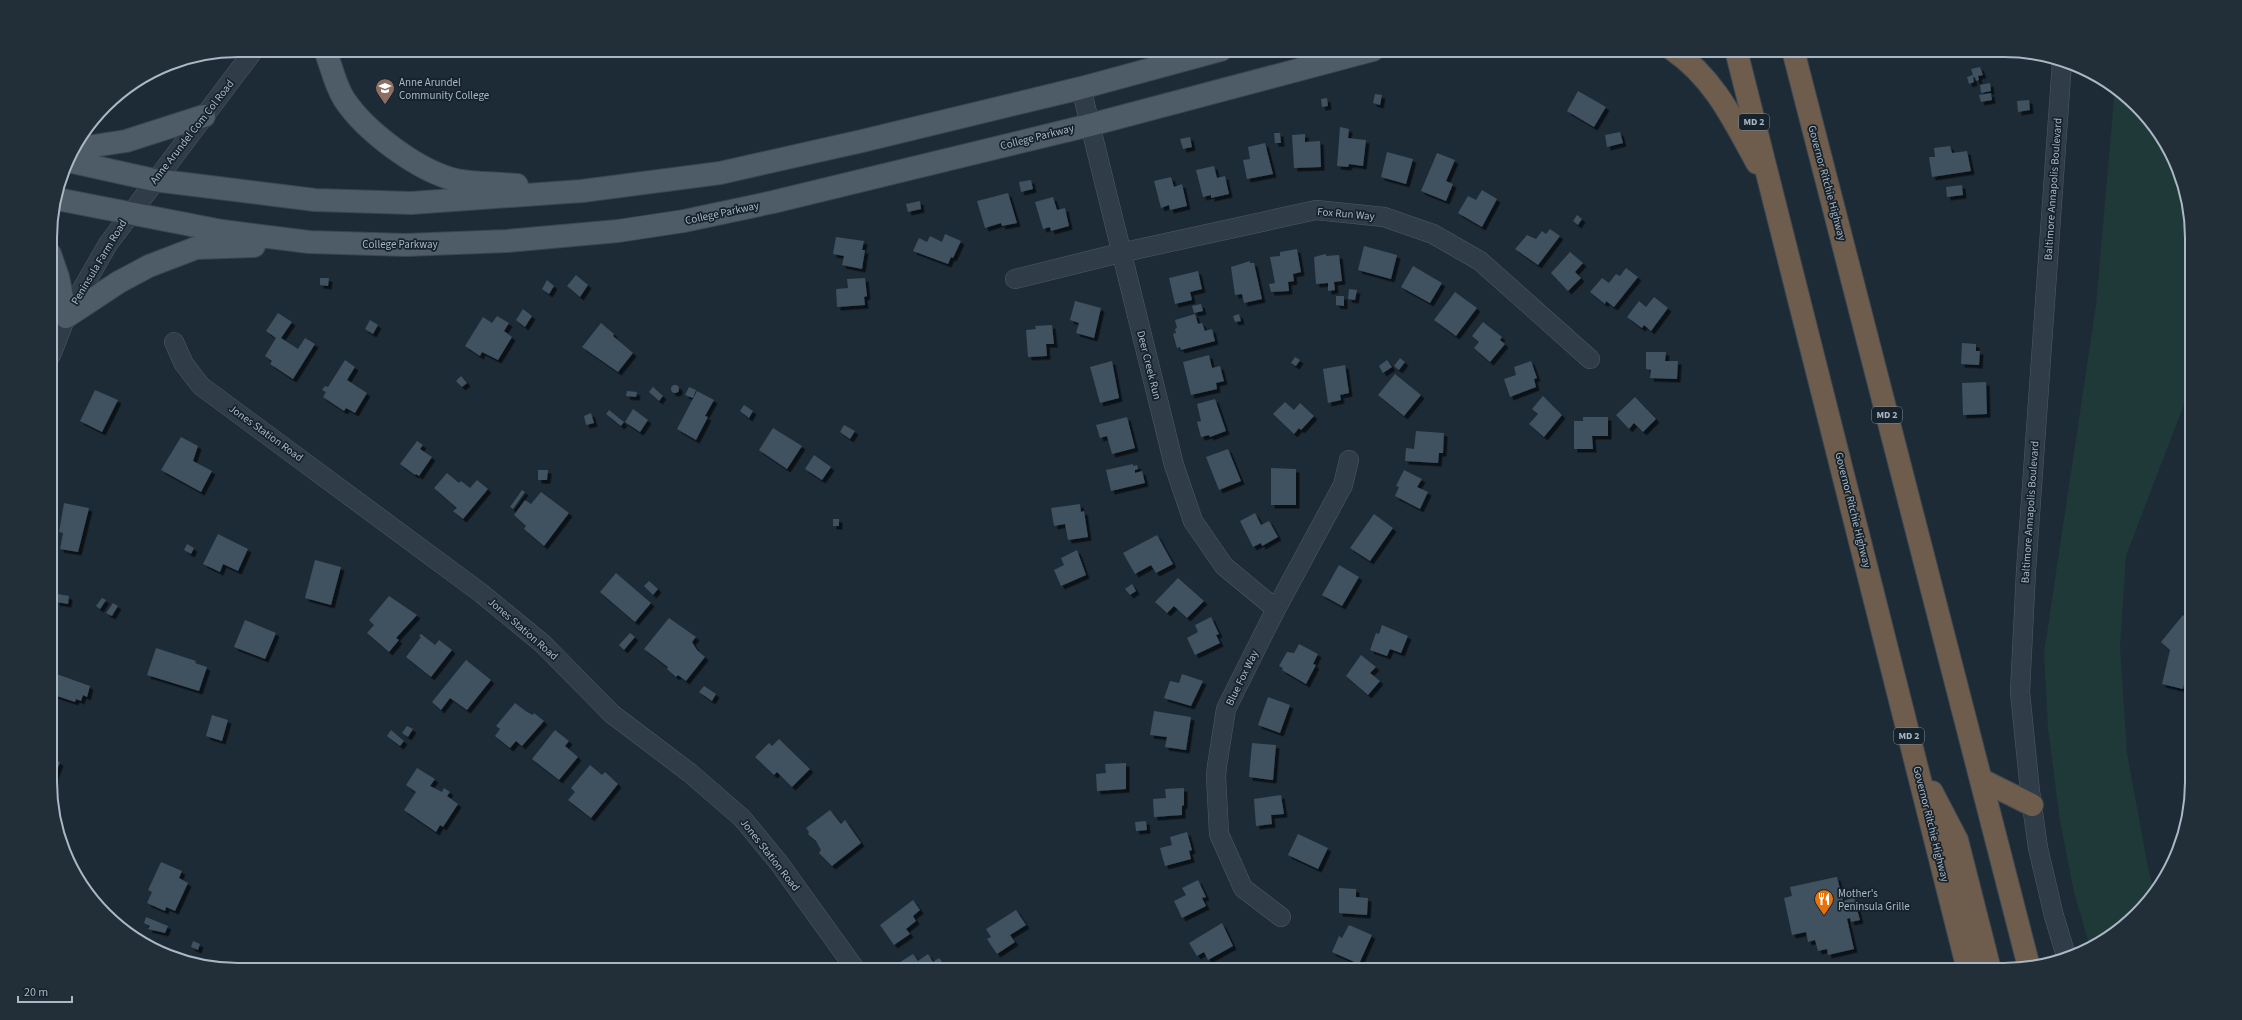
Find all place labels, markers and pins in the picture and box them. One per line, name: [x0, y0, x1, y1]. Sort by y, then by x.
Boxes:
place label: Anne Arundel Community College: [399, 75, 490, 103]
school or university icon: Anne Arundel Community College: [374, 77, 396, 105]
place label: Mother's Peninsula Grille: [1838, 886, 1910, 914]
restaurant icon: Mother's Peninsula Grille: [1813, 888, 1835, 916]

